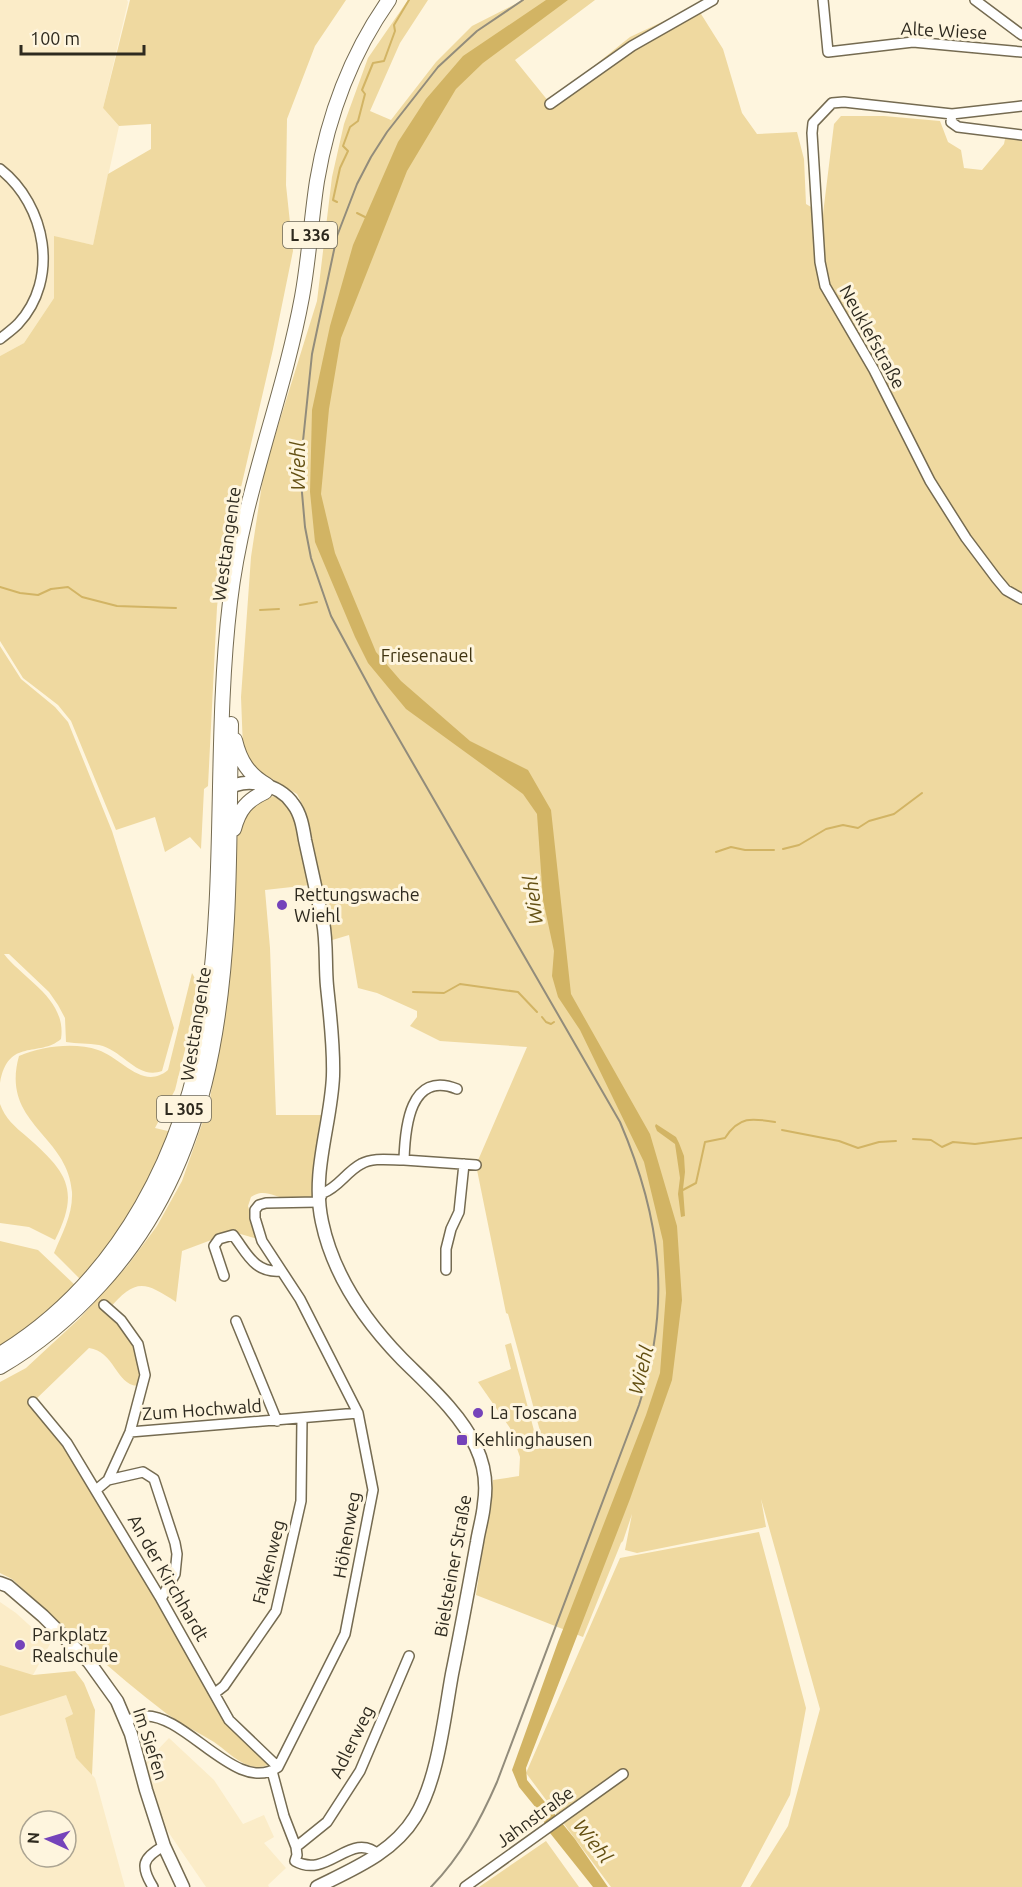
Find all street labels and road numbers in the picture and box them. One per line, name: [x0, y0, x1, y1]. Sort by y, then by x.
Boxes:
street label: Alte Wiese: [900, 18, 988, 42]
road number: L 336: [283, 222, 337, 248]
street label: Neuklefstraße: [836, 281, 910, 392]
street label: Westtangente: [208, 485, 244, 602]
street label: Westtangente: [176, 965, 214, 1082]
road number: L 305: [157, 1096, 211, 1122]
street label: Zum Hochwald: [141, 1395, 263, 1423]
street label: Höhenweg: [329, 1490, 363, 1580]
street label: Bielsteiner Straße: [430, 1493, 474, 1639]
street label: An der Kirchhardt: [125, 1511, 213, 1644]
street label: Falkenweg: [248, 1518, 288, 1606]
street label: Adlerweg: [325, 1702, 377, 1781]
street label: Im Siefen: [130, 1705, 172, 1782]
street label: Jahnstraße: [492, 1782, 577, 1851]

